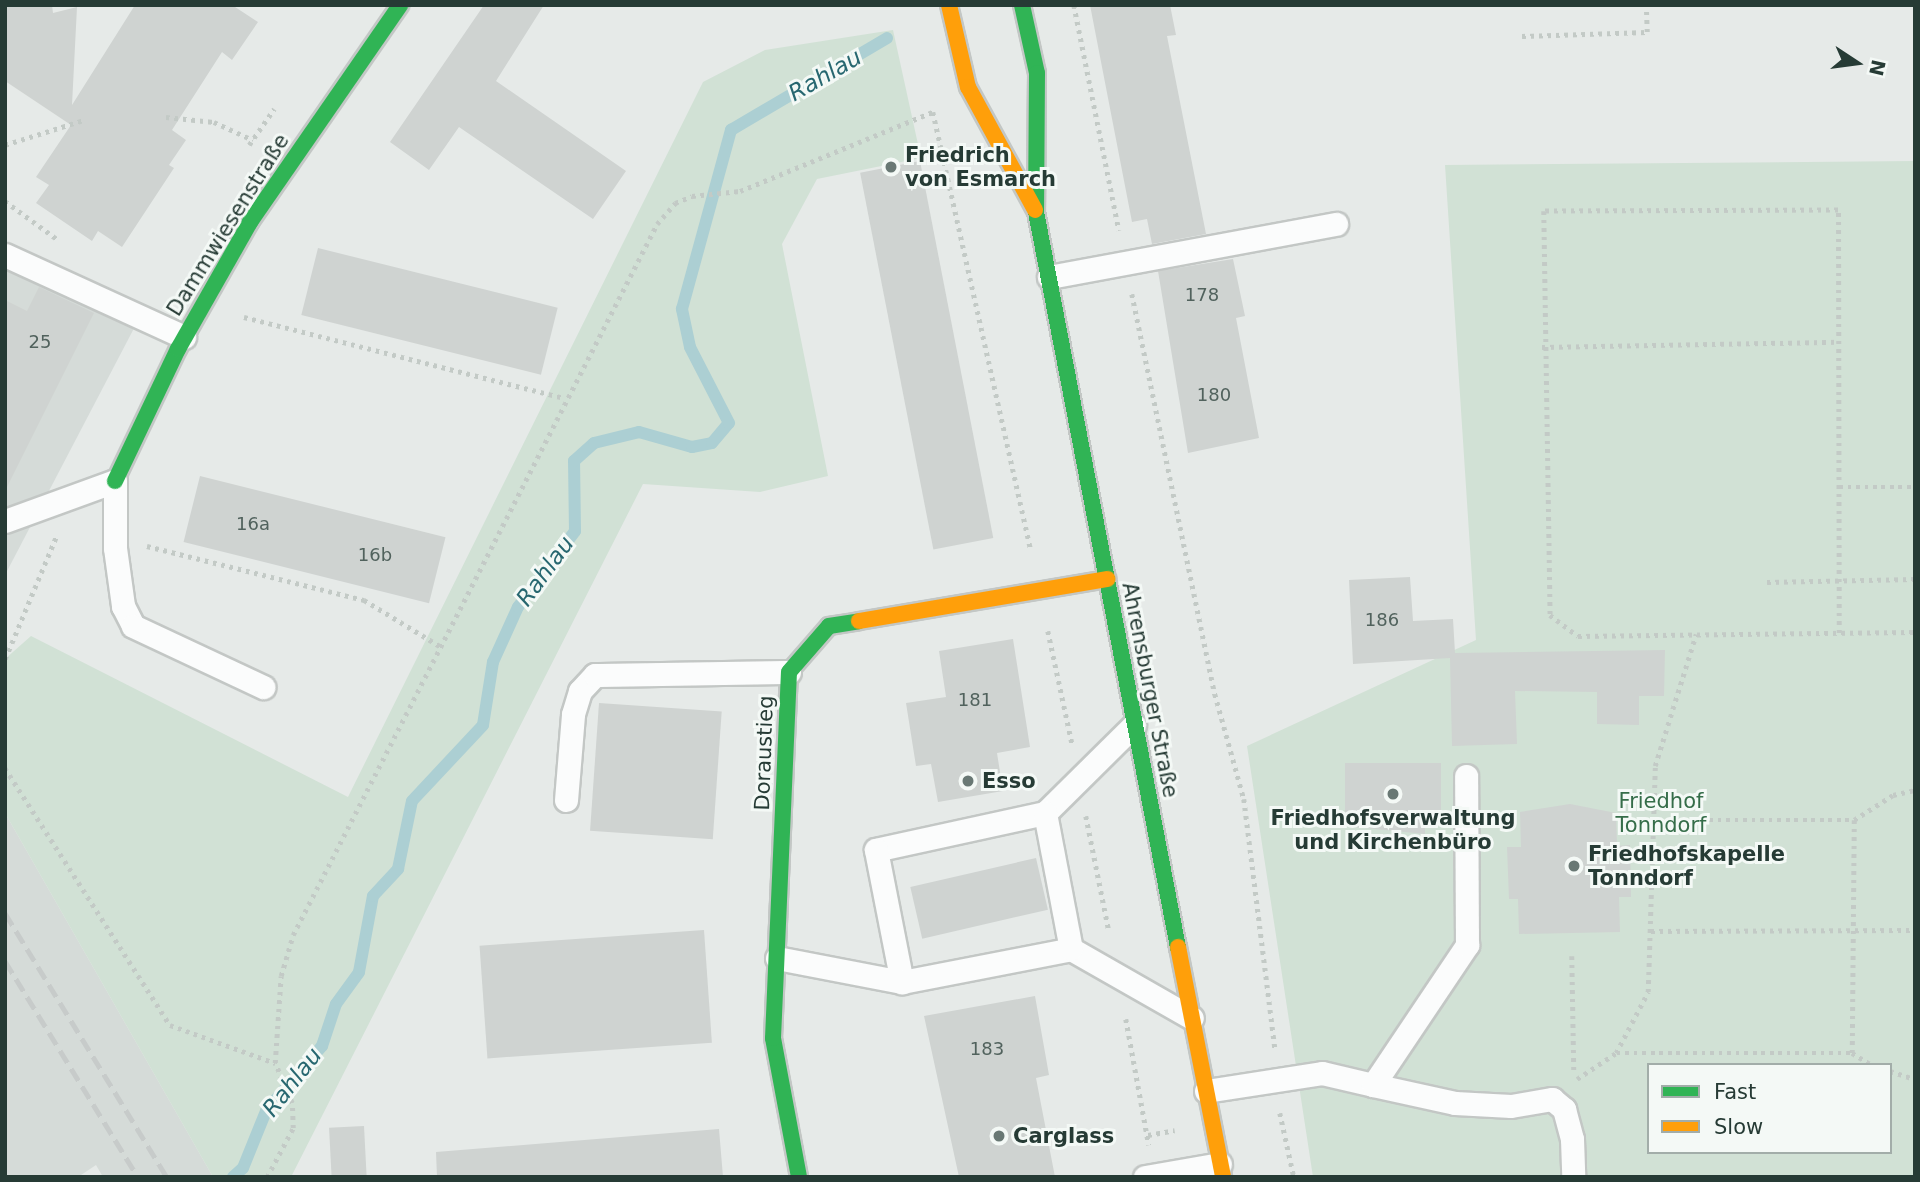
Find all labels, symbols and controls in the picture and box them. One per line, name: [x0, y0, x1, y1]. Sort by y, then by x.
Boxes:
north arrow: [1822, 28, 1892, 98]
water label: Rahlau: [784, 43, 866, 107]
text: N: [1865, 58, 1890, 78]
street label: Dammwiesenstraße: [162, 129, 294, 321]
place label: Friedrich von Esmarch: [905, 142, 1056, 192]
marker: Friedrich von Esmarch: [883, 159, 899, 175]
house number: 178: [1185, 284, 1219, 306]
house number: 25: [29, 331, 51, 353]
house number: 180: [1197, 384, 1231, 406]
house number: 16a: [236, 513, 270, 535]
water label: Rahlau: [510, 531, 580, 611]
house number: 16b: [358, 544, 392, 566]
street label: Ahrensburger Straße: [1117, 580, 1183, 800]
house number: 186: [1365, 609, 1399, 631]
house number: 181: [958, 689, 992, 711]
street label: Doraustieg: [749, 695, 779, 811]
place label: Esso: [982, 768, 1036, 794]
marker: Esso: [960, 773, 976, 789]
marker: Friedhofsverwaltung und Kirchenbüro: [1385, 786, 1401, 802]
park label: Friedhof Tonndorf: [1616, 788, 1706, 838]
place label: Friedhofsverwaltung und Kirchenbüro: [1271, 805, 1515, 855]
place label: Friedhofskapelle Tonndorf: [1588, 841, 1785, 891]
marker: Friedhofskapelle Tonndorf: [1566, 858, 1582, 874]
house number: 183: [970, 1038, 1004, 1060]
water label: Rahlau: [257, 1042, 327, 1122]
legend: [1647, 1063, 1892, 1154]
text: Fast: [1714, 1080, 1756, 1104]
text: Slow: [1714, 1115, 1763, 1139]
place label: Carglass: [1013, 1123, 1114, 1149]
marker: Carglass: [991, 1128, 1007, 1144]

